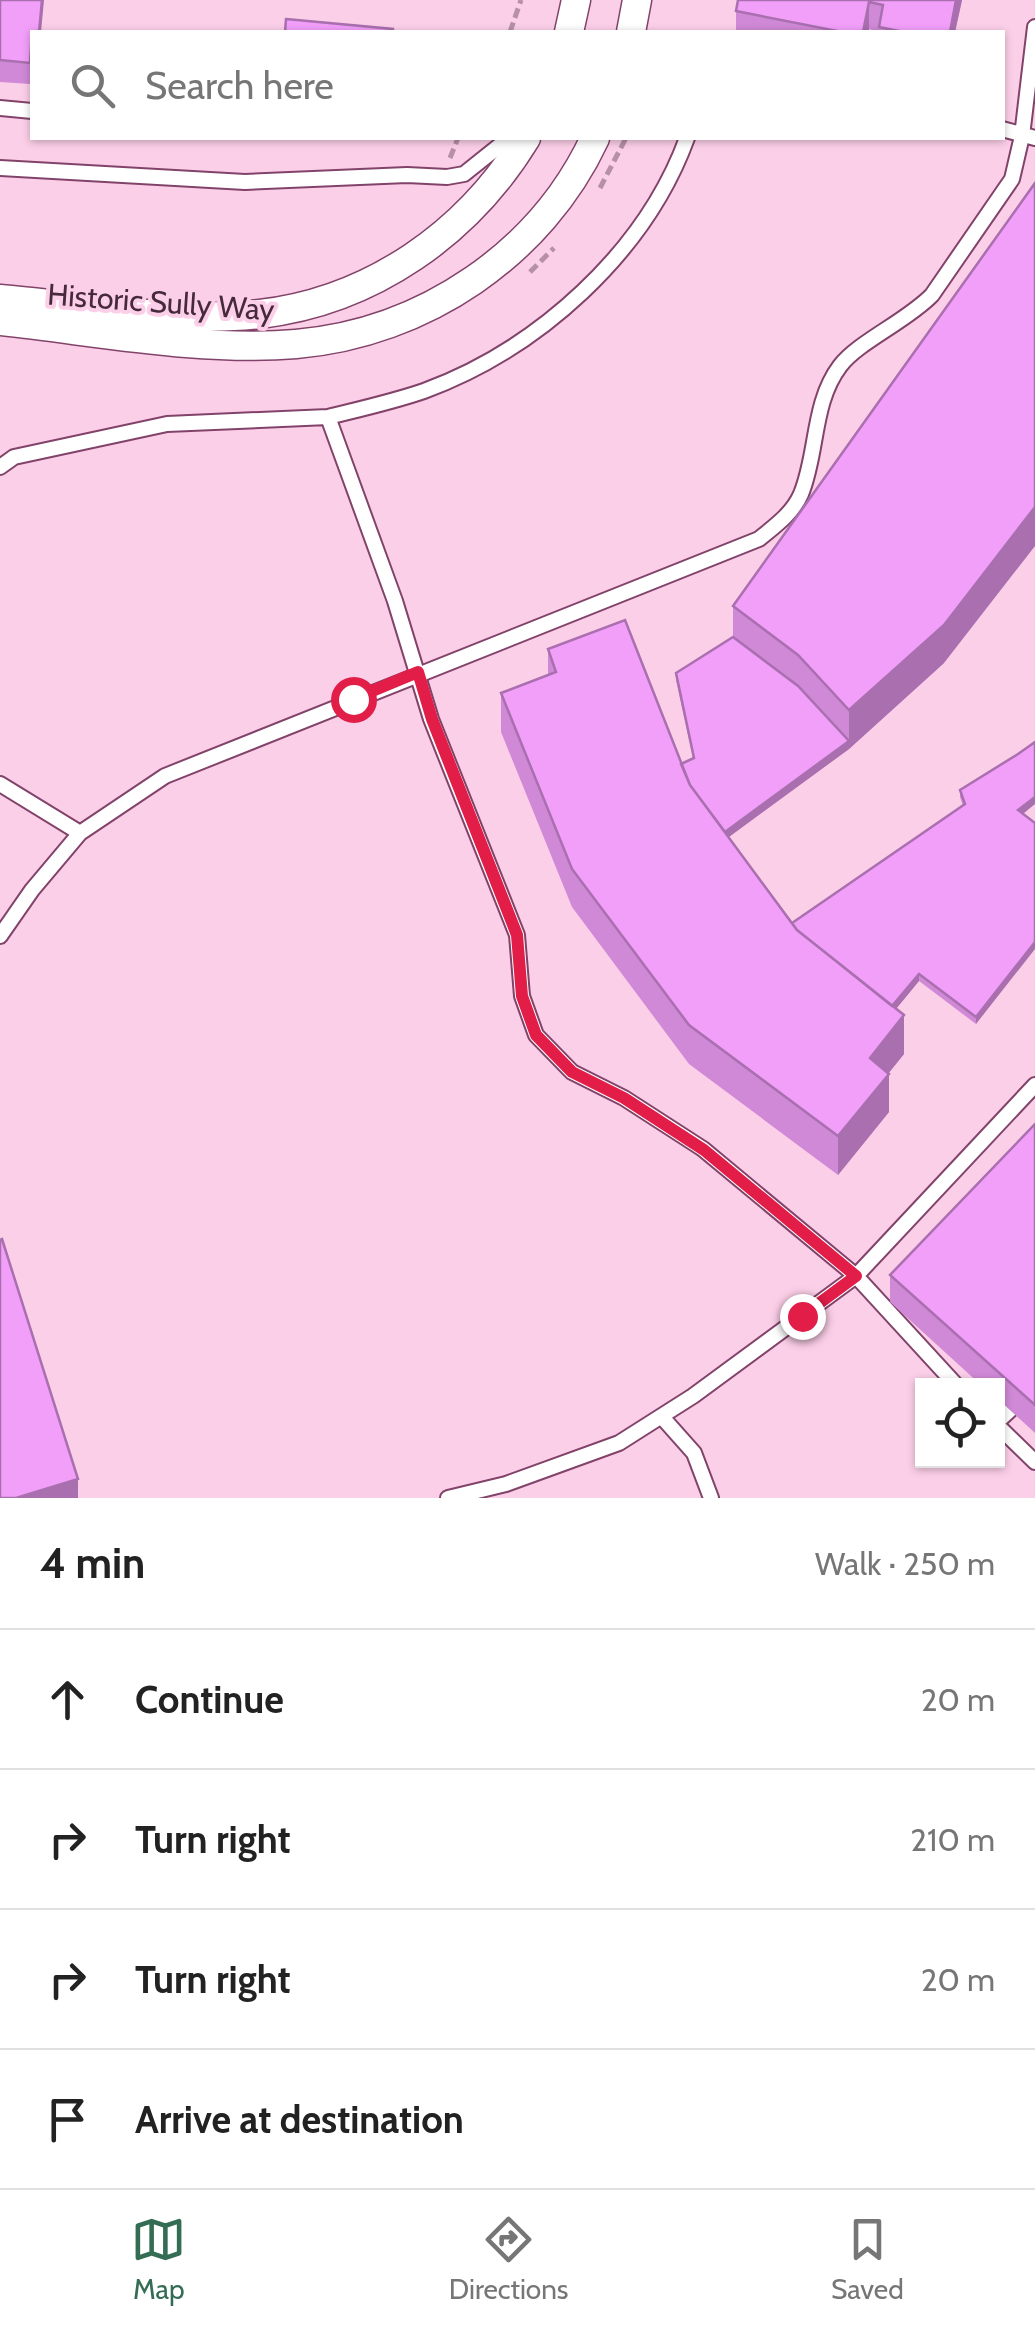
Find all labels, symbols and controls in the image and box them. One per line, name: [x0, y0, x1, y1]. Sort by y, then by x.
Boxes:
search box: [30, 30, 1005, 140]
icon: search: [65, 58, 120, 113]
text: Search here: [145, 62, 334, 109]
street label: Historic Sully Way: [46, 276, 276, 328]
route start: [331, 677, 377, 723]
route end: [780, 1294, 826, 1340]
map controls: [915, 1378, 1005, 1468]
button: locate: [915, 1378, 1005, 1468]
text: 4 min: [40, 1537, 145, 1589]
text: Walk · 250 m: [815, 1544, 995, 1583]
icon: ahead: [40, 1672, 95, 1727]
text: Continue: [135, 1676, 284, 1723]
text: 20 m: [921, 1680, 995, 1719]
icon: right: [40, 1812, 95, 1867]
text: Turn right: [135, 1816, 291, 1863]
text: 210 m: [910, 1820, 995, 1859]
icon: right: [40, 1952, 95, 2007]
text: Turn right: [135, 1956, 291, 2003]
text: 20 m: [921, 1960, 995, 1999]
icon: arrive: [40, 2092, 95, 2147]
text: Arrive at destination: [135, 2096, 464, 2143]
tab: Map: [131, 2212, 186, 2306]
tab: Directions: [449, 2212, 568, 2306]
tab: Saved: [831, 2212, 904, 2306]

